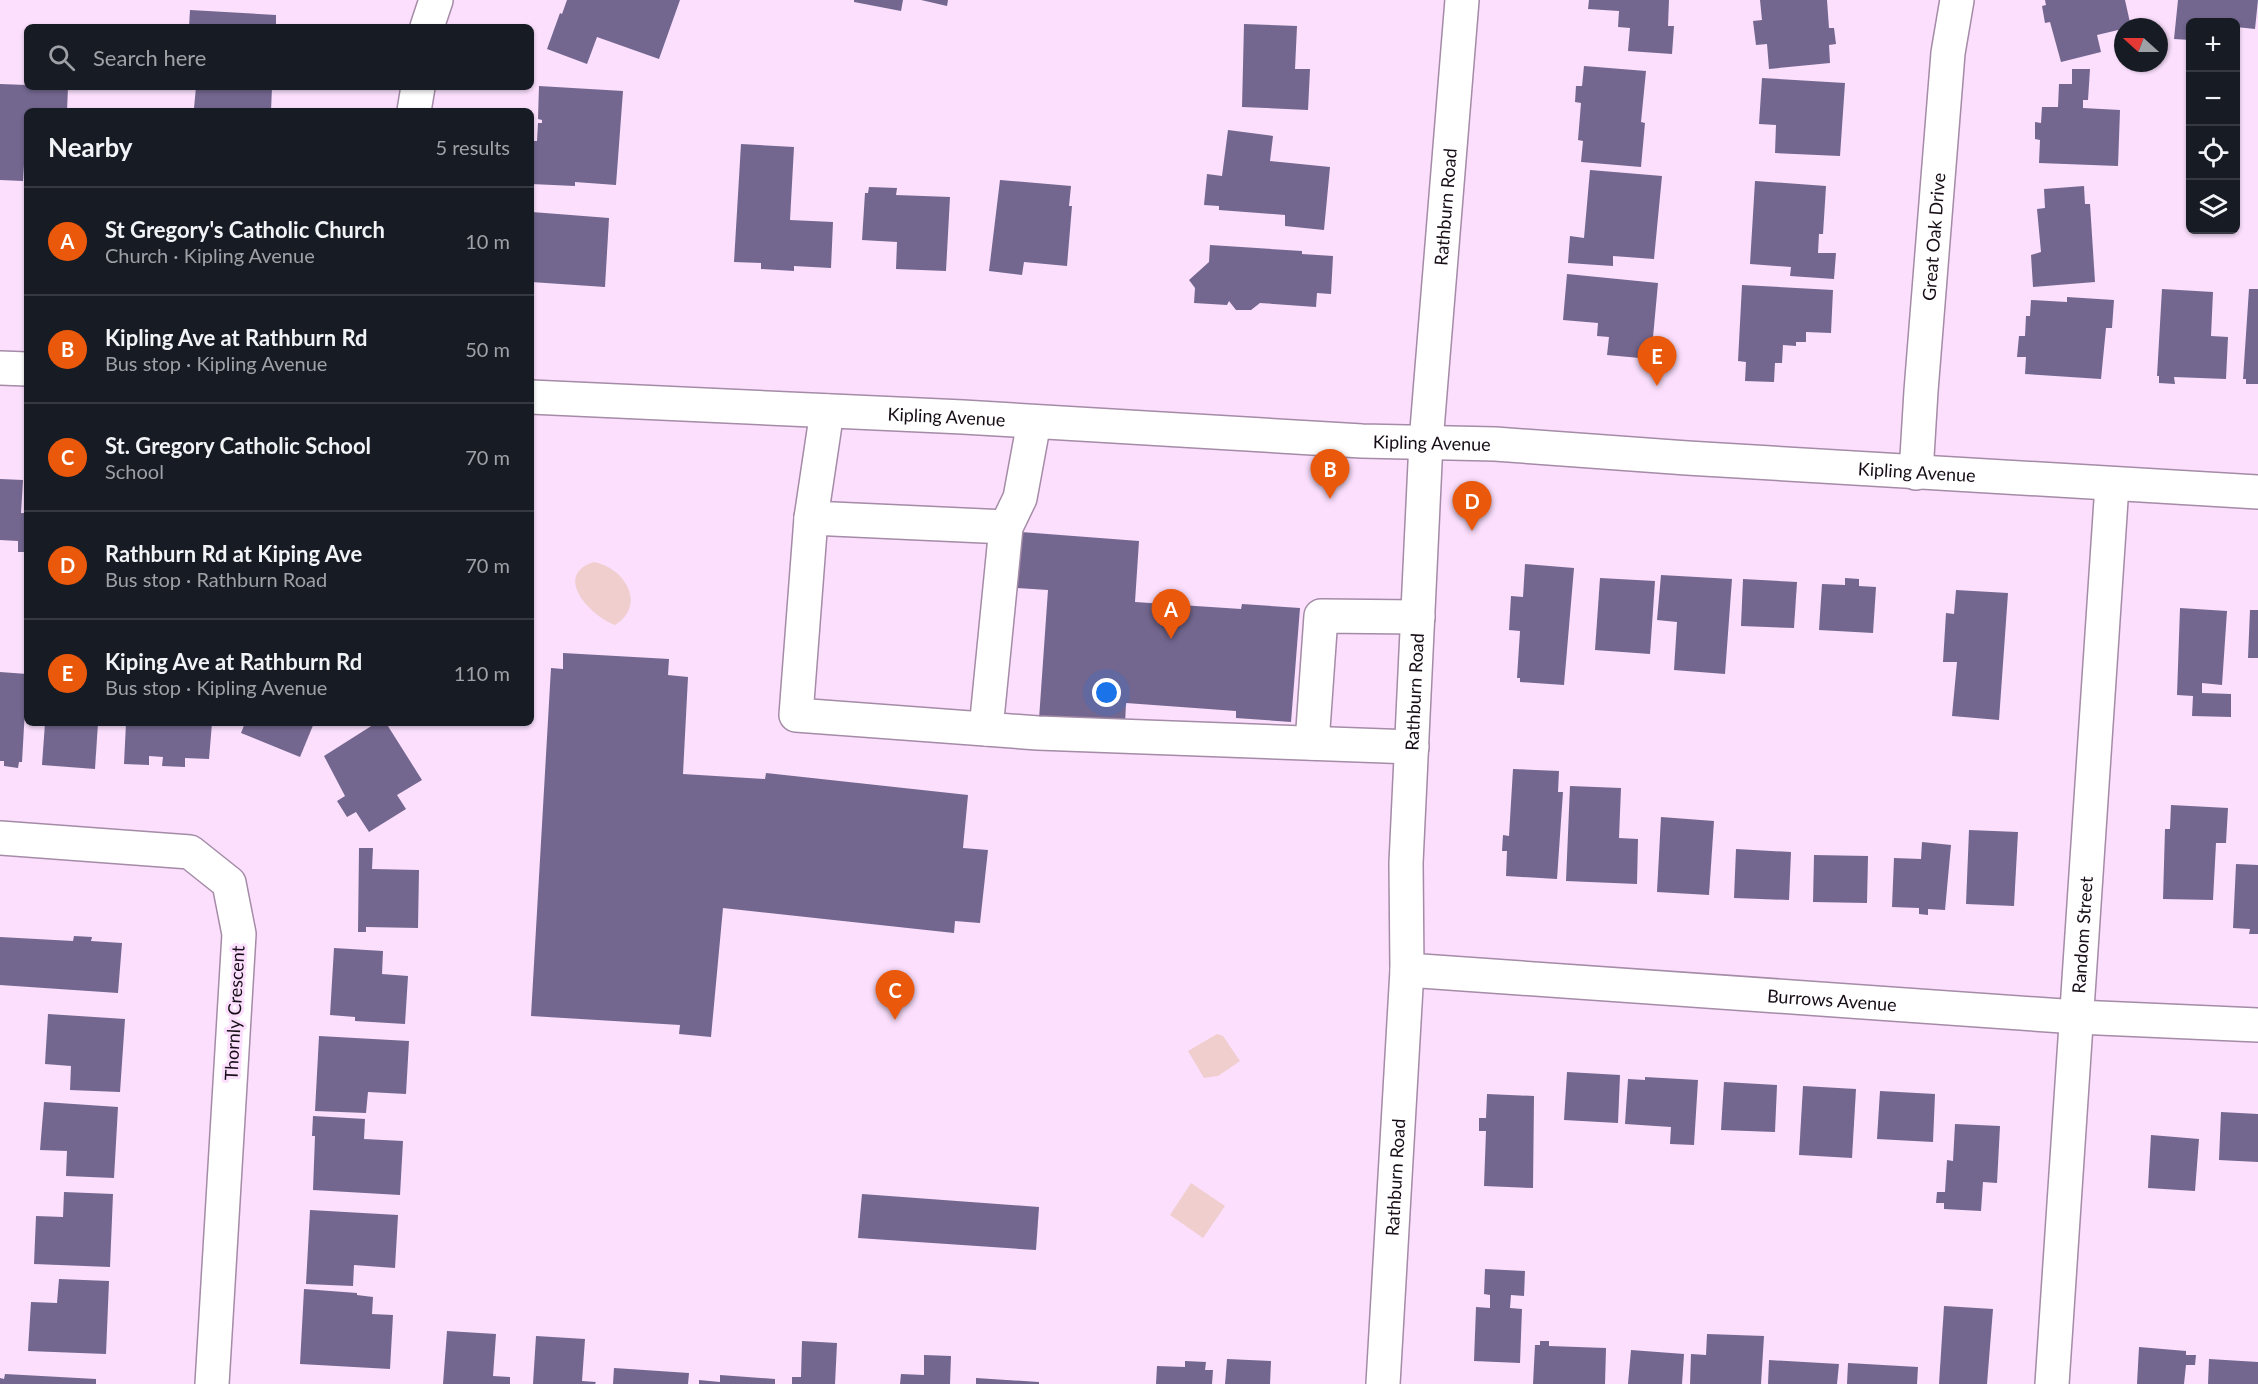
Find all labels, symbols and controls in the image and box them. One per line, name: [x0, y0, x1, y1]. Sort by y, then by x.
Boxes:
north arrow: [2114, 18, 2168, 72]
map controls: [2186, 18, 2240, 234]
button: +: [2186, 18, 2240, 72]
search box: [24, 24, 534, 90]
icon: search: [45, 41, 78, 74]
text: Search here: [93, 44, 206, 71]
button: −: [2186, 72, 2240, 126]
button: locate: [2186, 126, 2240, 180]
text: Nearby: [48, 131, 133, 163]
text: 5 results: [435, 135, 510, 159]
street label: Rathburn Road: [1429, 147, 1461, 267]
street label: Great Oak Drive: [1917, 172, 1949, 302]
button: layers: [2186, 180, 2240, 234]
text: St Gregory's Catholic Church: [105, 216, 385, 243]
text: A: [61, 229, 74, 253]
text: 10 m: [465, 229, 510, 253]
text: Church · Kipling Avenue: [105, 243, 315, 267]
text: Kipling Ave at Rathburn Rd: [105, 324, 368, 351]
pin: E: [1638, 336, 1676, 386]
text: B: [61, 337, 74, 361]
text: 50 m: [465, 337, 510, 361]
text: Bus stop · Kipling Avenue: [105, 351, 327, 375]
street label: Kipling Avenue: [887, 403, 1006, 431]
street label: Kipling Avenue: [1373, 430, 1491, 455]
text: St. Gregory Catholic School: [105, 432, 371, 459]
text: C: [61, 445, 74, 469]
text: 70 m: [465, 445, 510, 469]
pin: B: [1310, 450, 1350, 499]
street label: Kipling Avenue: [1857, 457, 1976, 486]
text: School: [105, 459, 164, 483]
pin: D: [1452, 482, 1492, 531]
text: Rathburn Rd at Kiping Ave: [105, 540, 362, 567]
text: D: [60, 553, 75, 577]
text: 70 m: [465, 553, 510, 577]
text: Bus stop · Rathburn Road: [105, 567, 327, 591]
pin: A: [1152, 590, 1190, 639]
street label: Rathburn Road: [1400, 633, 1428, 751]
text: Kiping Ave at Rathburn Rd: [105, 648, 362, 675]
text: E: [62, 661, 73, 685]
text: 110 m: [454, 661, 510, 685]
text: Bus stop · Kipling Avenue: [105, 675, 327, 699]
your location: [1092, 678, 1121, 707]
street label: Random Street: [2067, 875, 2097, 994]
street label: Thornly Crescent: [219, 945, 249, 1081]
pin: C: [876, 970, 914, 1020]
street label: Burrows Avenue: [1766, 984, 1897, 1015]
street label: Rathburn Road: [1381, 1118, 1409, 1237]

